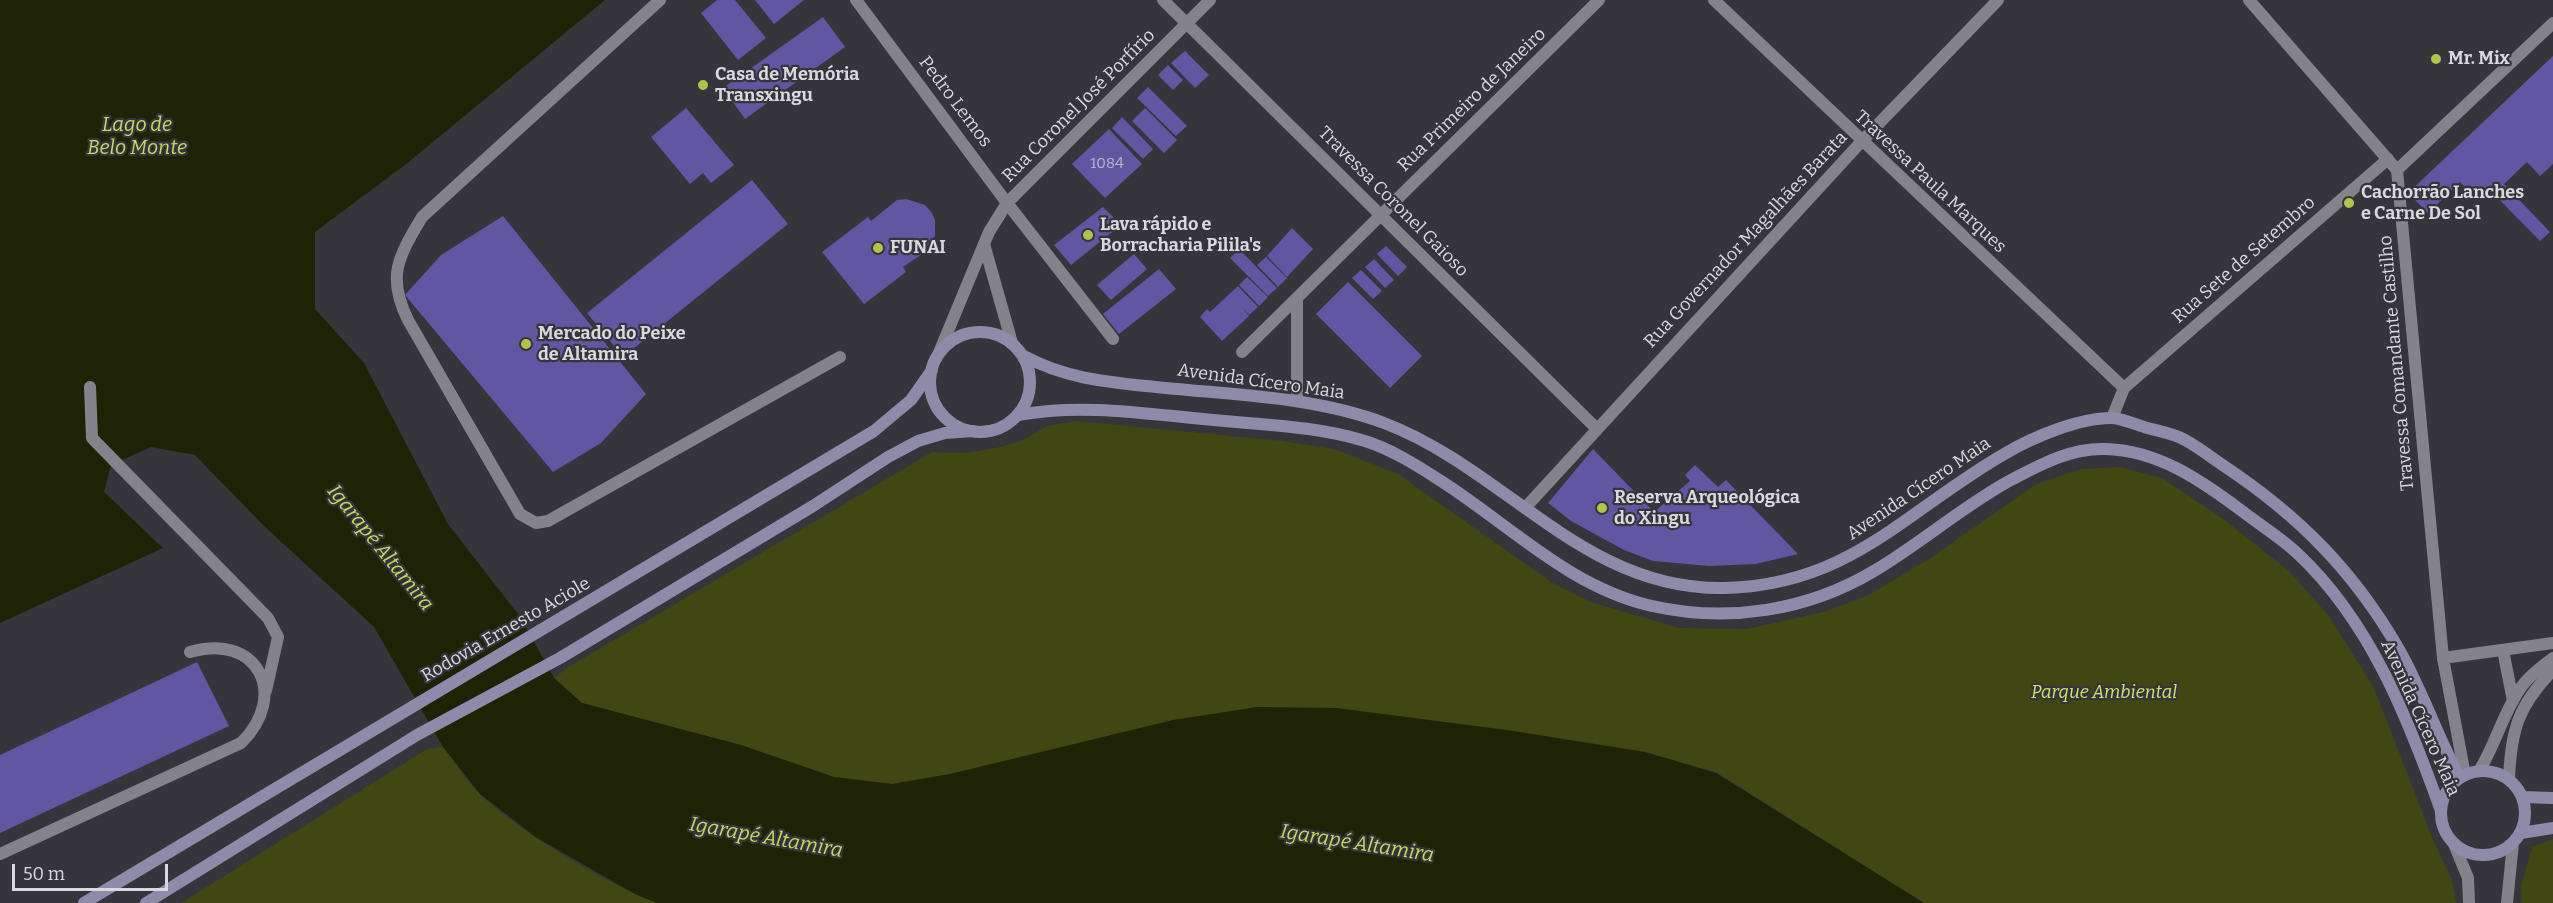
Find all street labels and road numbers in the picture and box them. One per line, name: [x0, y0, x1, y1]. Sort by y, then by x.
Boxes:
street label: Rua Primeiro de Janeiro: [1393, 24, 1551, 176]
street label: Rua Coronel José Porfírio: [998, 25, 1160, 187]
street label: Pedro Lemos: [914, 52, 996, 152]
street label: Travessa Paula Marques: [1850, 106, 2010, 258]
street label: Travessa Coronel Gaioso: [1313, 122, 1473, 282]
street label: Rua Governador Magalhães Barata: [1640, 127, 1852, 353]
street label: Rua Sete de Setembro: [2168, 192, 2320, 328]
street label: Travessa Comandante Castilho: [2375, 234, 2419, 492]
street label: Avenida Cícero Maia: [1176, 360, 1346, 404]
street label: Avenida Cícero Maia: [1843, 433, 1995, 545]
street label: Rodovia Ernesto Aciole: [418, 573, 594, 687]
street label: Avenida Cícero Maia: [2376, 637, 2464, 799]

